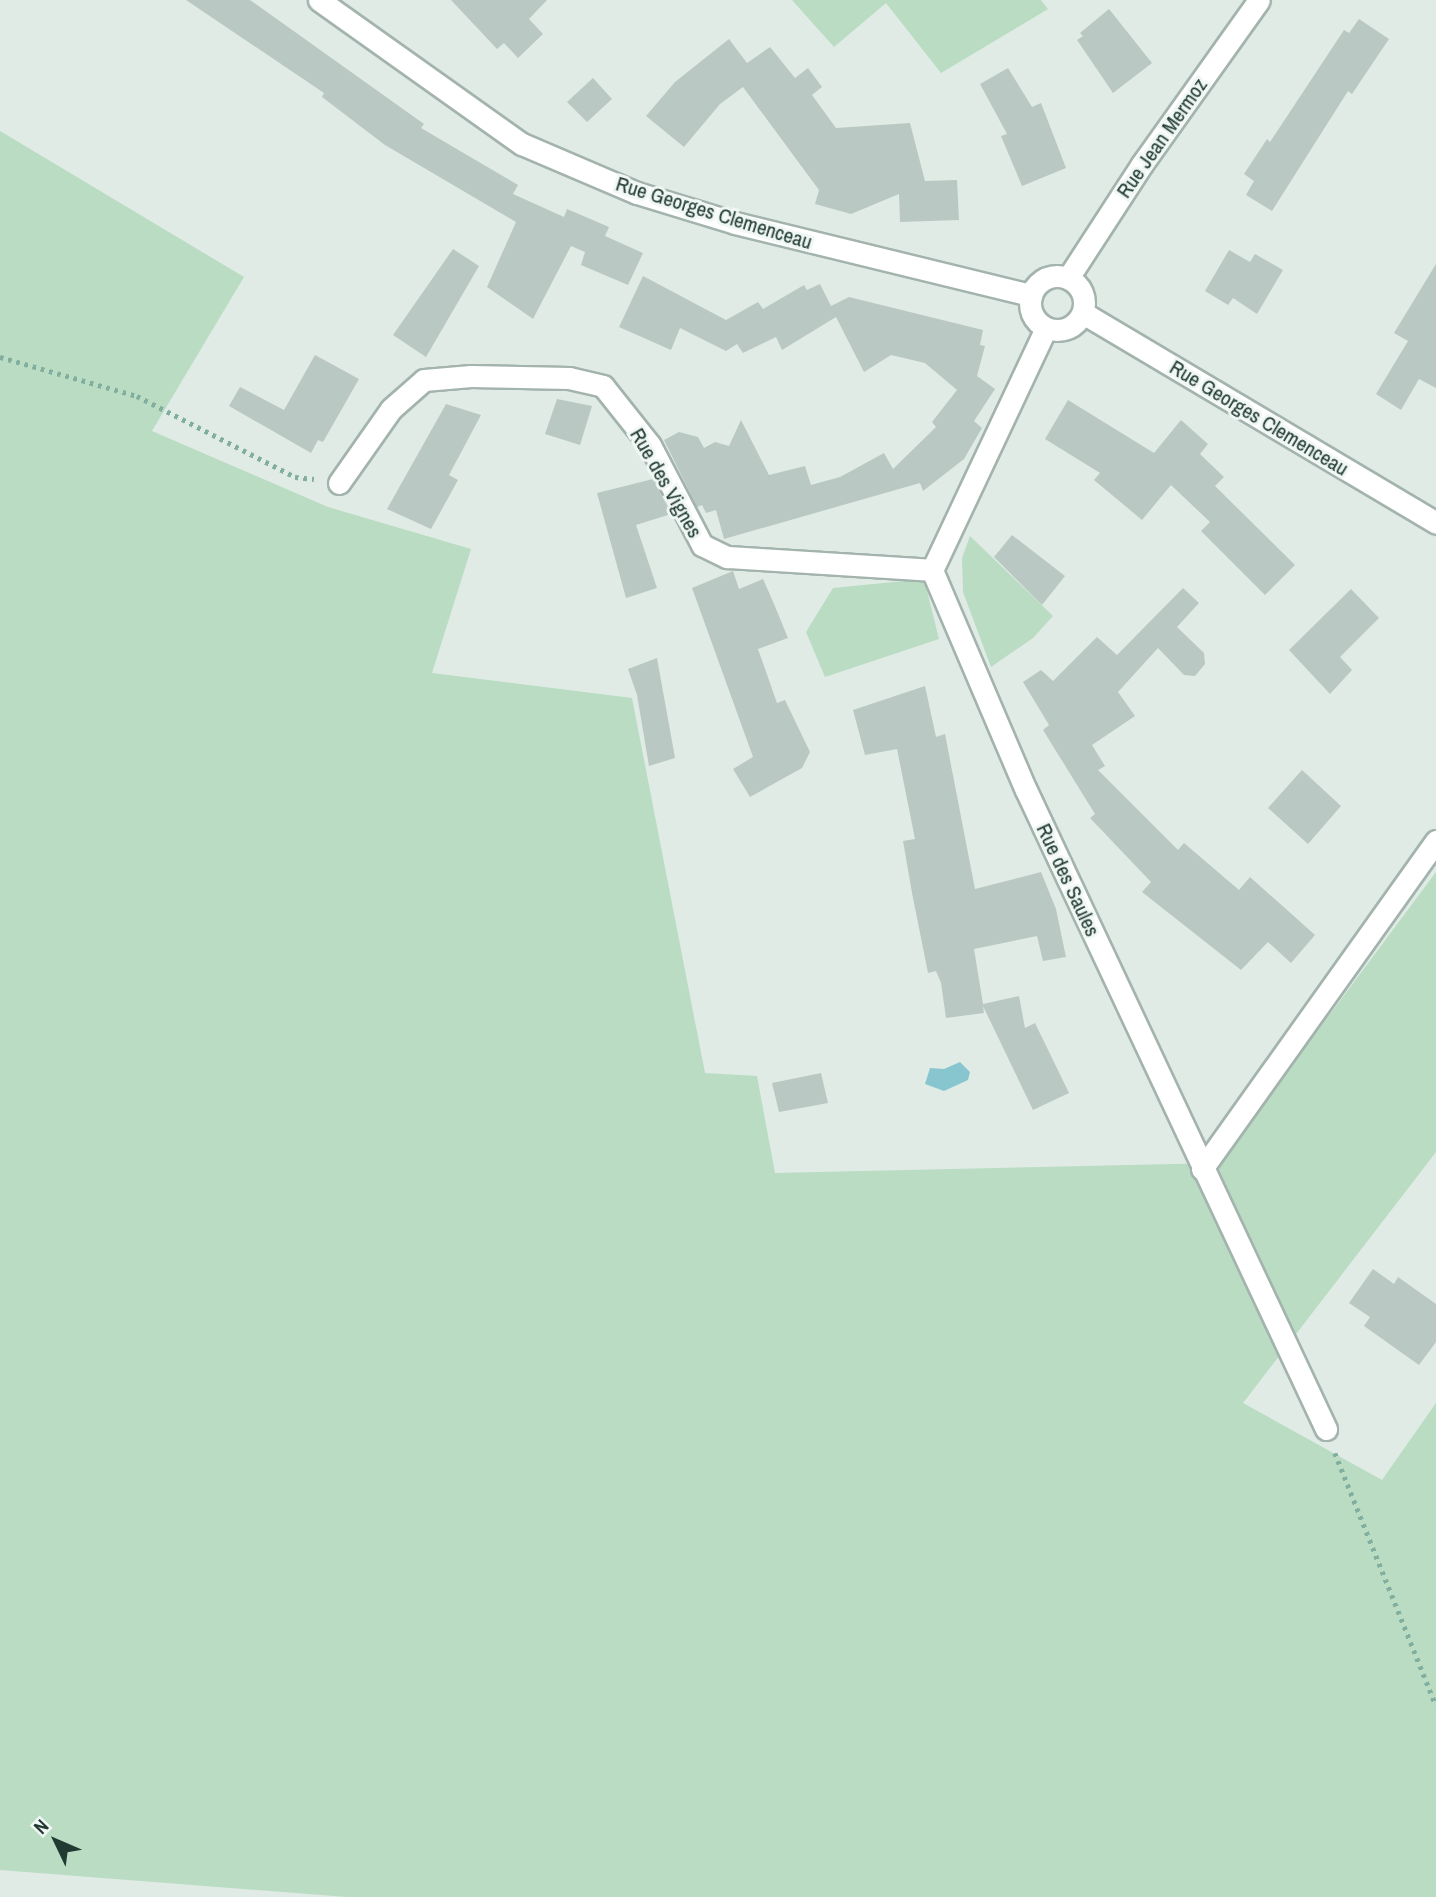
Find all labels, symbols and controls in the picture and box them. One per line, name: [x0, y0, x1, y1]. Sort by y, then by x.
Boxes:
street label: Rue Jean Mermoz: [1111, 73, 1213, 203]
street label: Rue Georges Clemenceau: [613, 171, 815, 255]
street label: Rue Georges Clemenceau: [1165, 355, 1353, 481]
street label: Rue des Vignes: [625, 424, 707, 542]
street label: Rue des Saules: [1031, 820, 1105, 940]
north arrow: [21, 1806, 91, 1876]
text: N: [28, 1813, 54, 1839]

